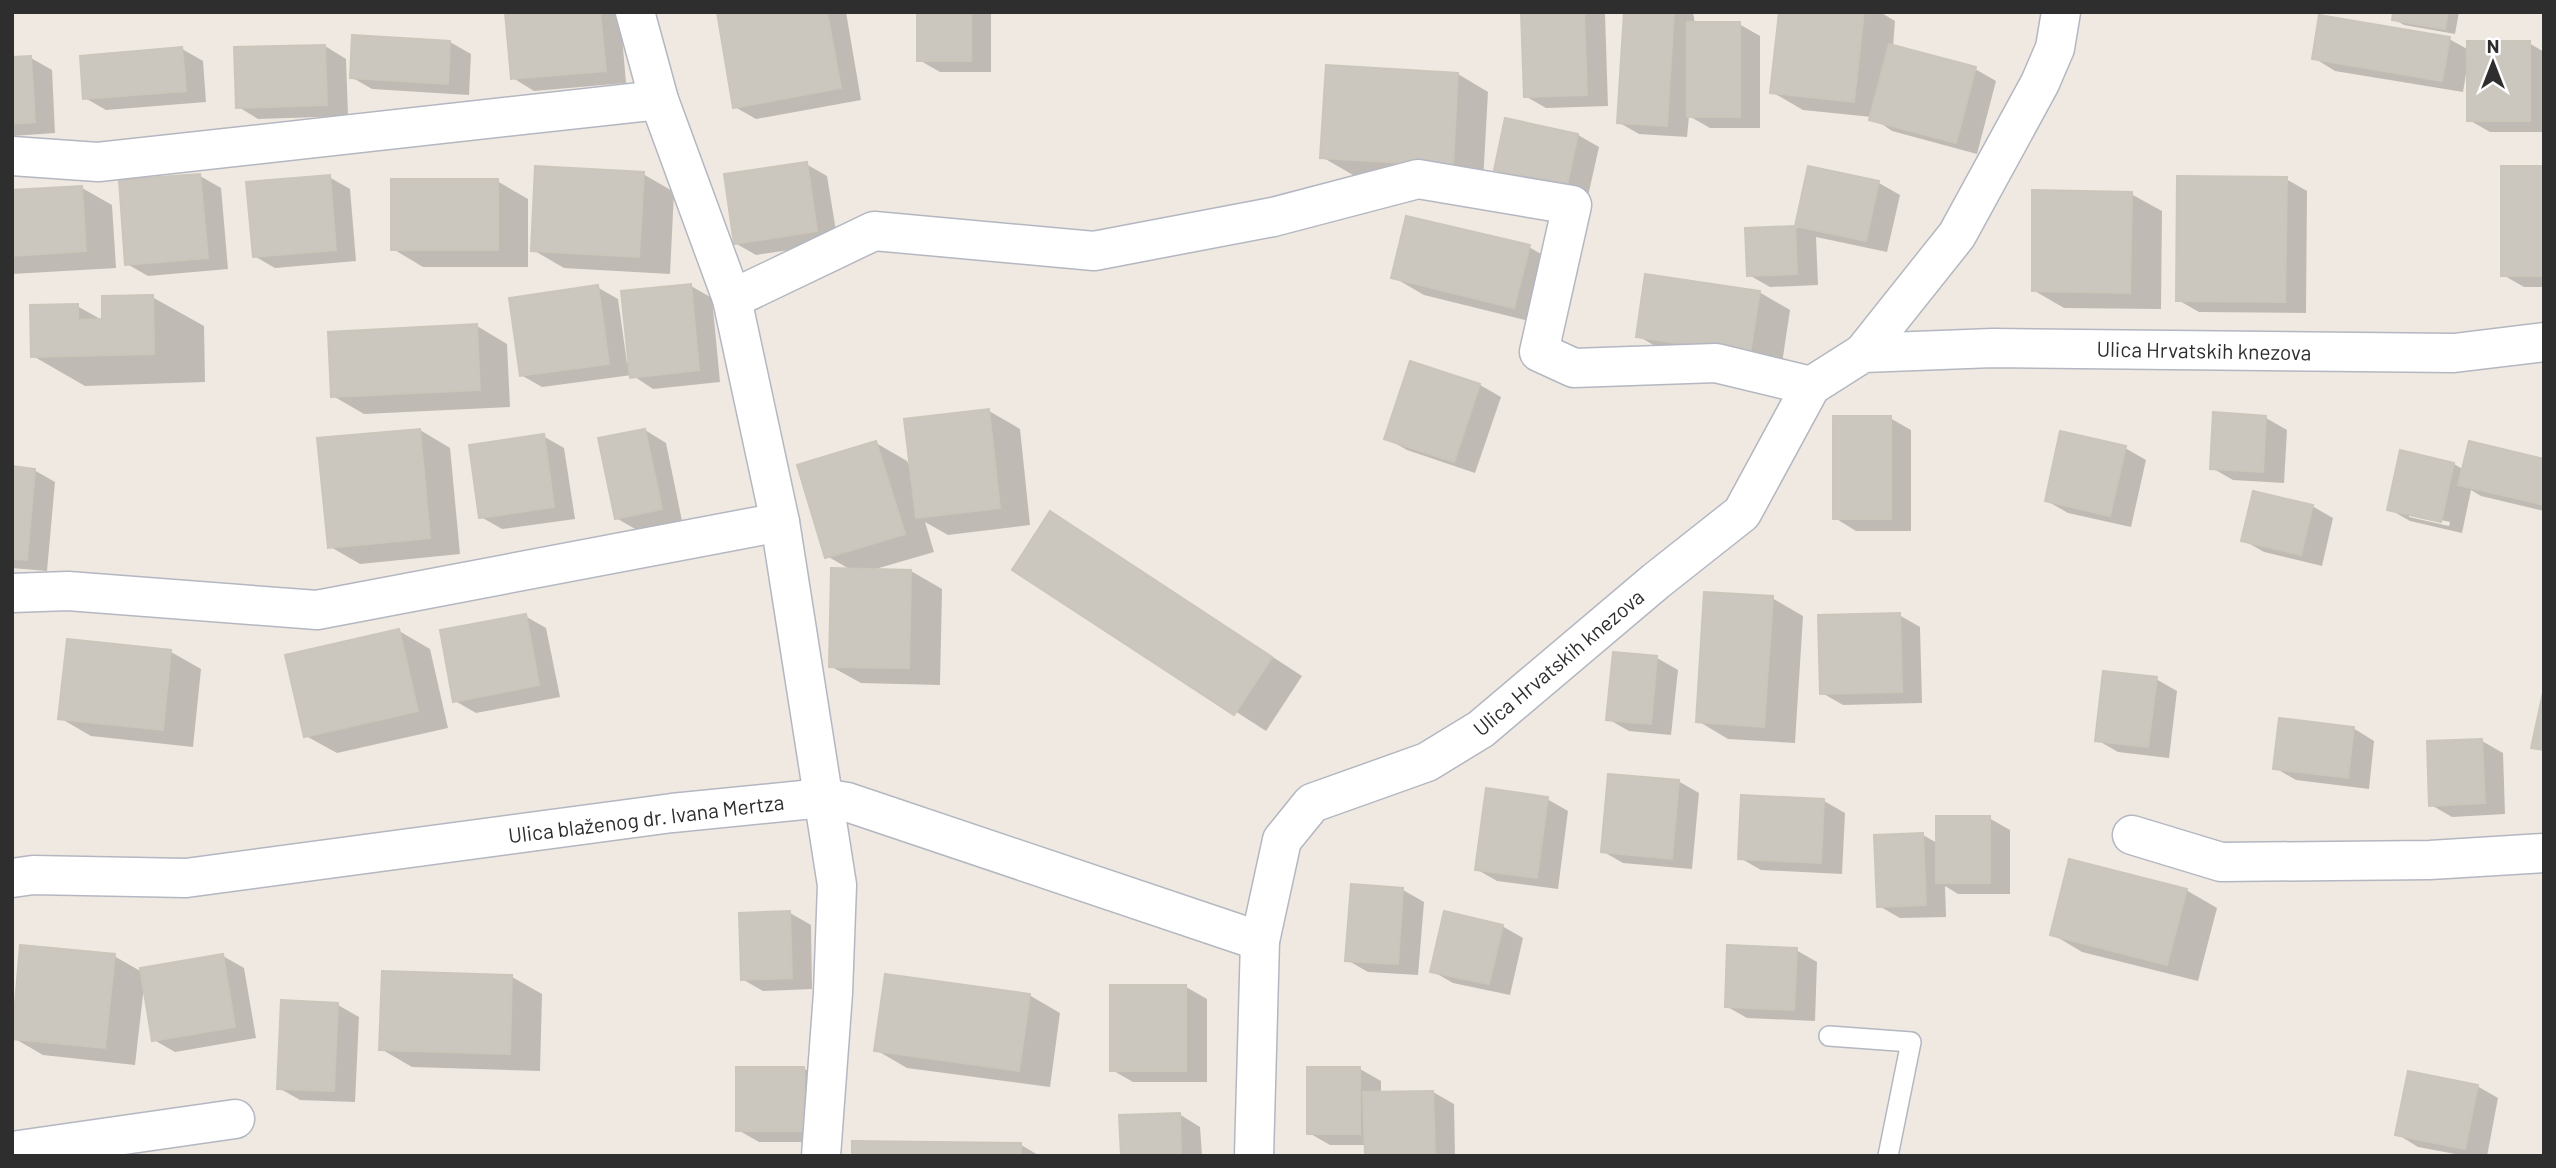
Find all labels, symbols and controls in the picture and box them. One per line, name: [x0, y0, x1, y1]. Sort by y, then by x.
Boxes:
north arrow: [2458, 28, 2528, 98]
text: N: [2487, 34, 2499, 57]
street label: Ulica Hrvatskih knezova: [2096, 336, 2312, 364]
street label: Ulica Hrvatskih knezova: [1468, 583, 1648, 741]
street label: Ulica blaženog dr. Ivana Mertza: [507, 789, 785, 847]

